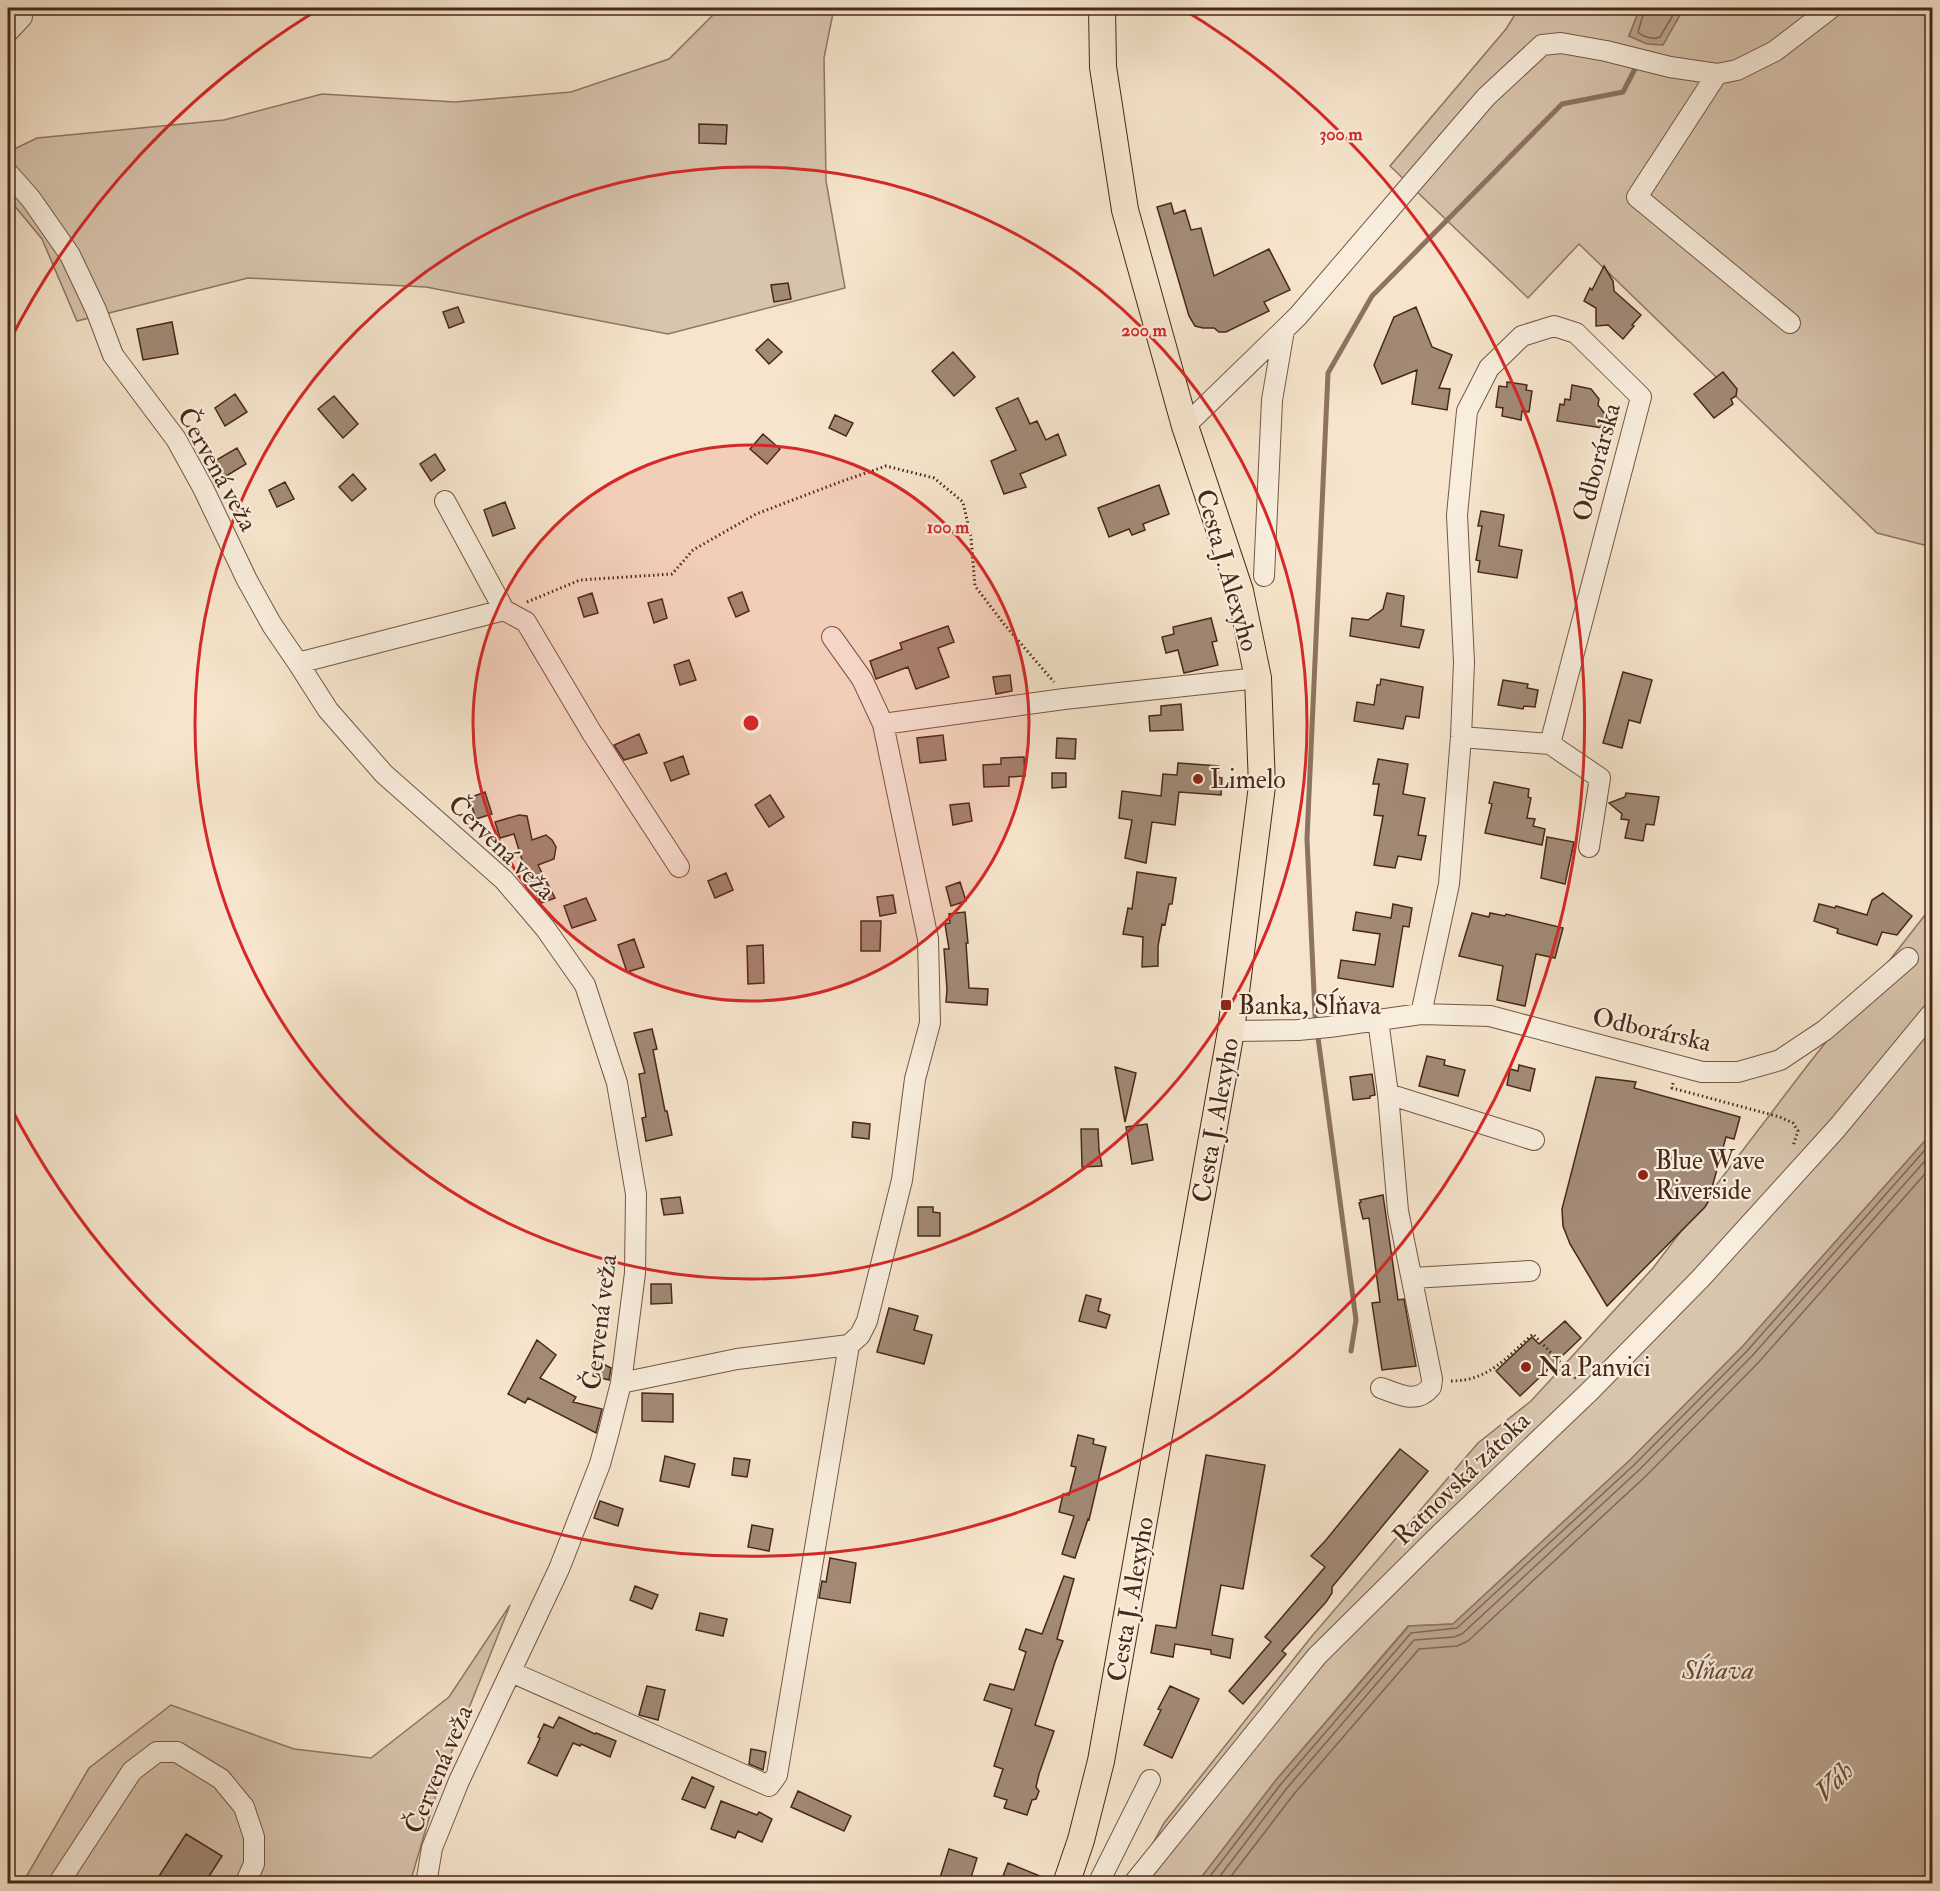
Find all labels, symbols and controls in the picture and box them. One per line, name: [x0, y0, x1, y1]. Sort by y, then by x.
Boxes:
text: 300 m: [1319, 123, 1364, 146]
text: 200 m: [1121, 319, 1168, 342]
street label: Odborárska: [1566, 399, 1628, 525]
street label: Červená veža: [170, 401, 267, 537]
street label: Cesta J. Alexyho: [1189, 486, 1265, 655]
text: 100 m: [927, 516, 970, 539]
centre of rings: [741, 713, 761, 733]
place label: Limelo: [1210, 764, 1286, 796]
marker: Limelo: [1191, 772, 1205, 786]
street label: Červená veža: [441, 787, 564, 907]
place label: Banka, Sĺňava: [1238, 987, 1381, 1022]
marker: Banka, Sĺňava: [1219, 998, 1233, 1012]
street label: Odborárska: [1589, 1001, 1715, 1059]
street label: Cesta J. Alexyho: [1186, 1035, 1246, 1205]
place label: Blue Wave Riverside: [1655, 1145, 1765, 1207]
marker: Blue Wave Riverside: [1636, 1168, 1650, 1182]
street label: Červená veža: [573, 1252, 624, 1392]
place label: Na Panvici: [1538, 1352, 1651, 1384]
marker: Na Panvici: [1519, 1360, 1533, 1374]
street label: Ratnovská zátoka: [1386, 1405, 1537, 1552]
street label: Cesta J. Alexyho: [1101, 1514, 1161, 1684]
water label: Sĺňava: [1681, 1653, 1754, 1687]
street label: Červená veža: [395, 1699, 480, 1838]
water label: Váh: [1808, 1755, 1861, 1808]

